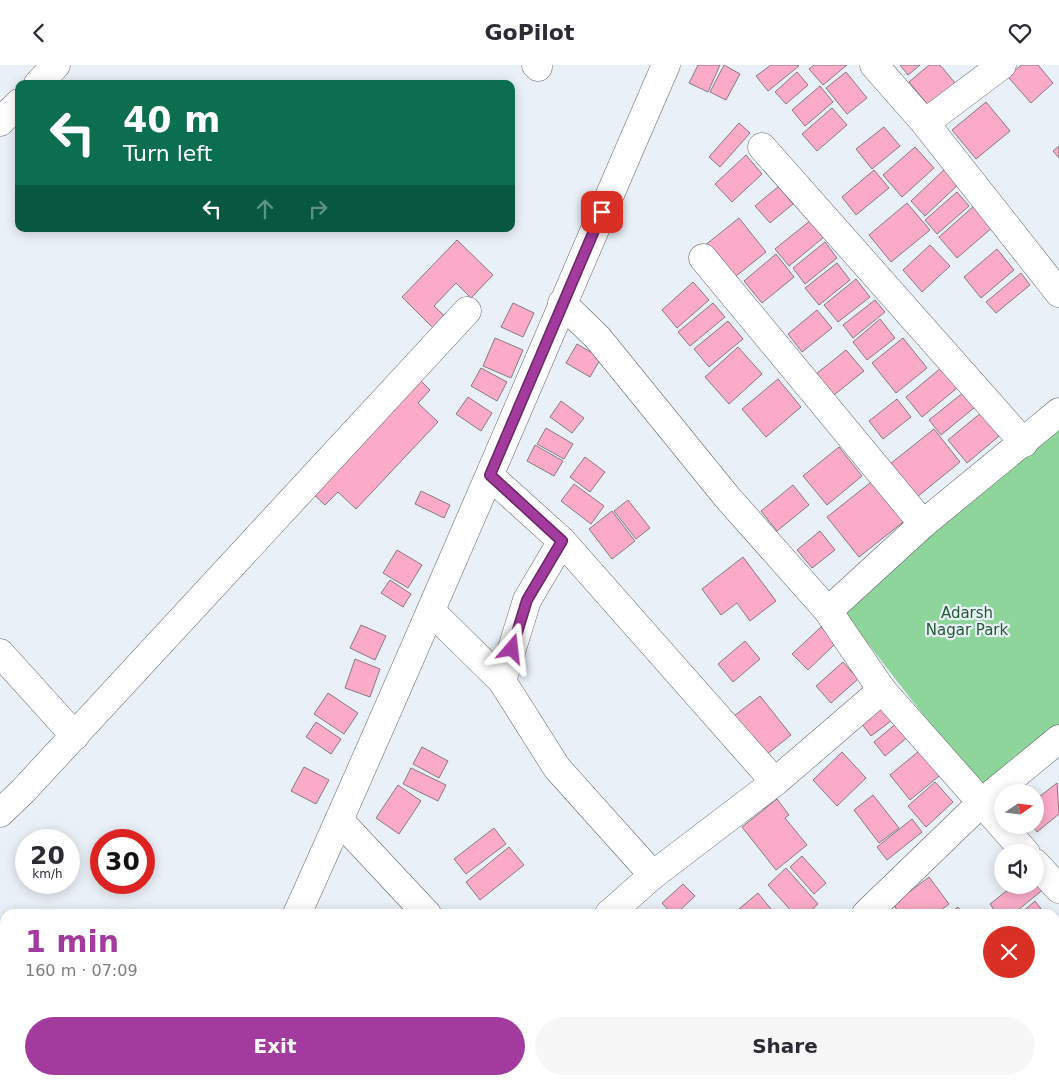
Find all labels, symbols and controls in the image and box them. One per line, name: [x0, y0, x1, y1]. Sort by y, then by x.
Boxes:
icon: back: [25, 19, 53, 47]
icon: heart: [1006, 19, 1034, 47]
text: GoPilot: [484, 20, 575, 45]
icon: left: [40, 100, 105, 165]
text: 40 m: [123, 100, 220, 140]
text: Turn left: [123, 141, 212, 166]
pin: [581, 191, 623, 233]
icon: left: [198, 195, 226, 223]
icon: ahead: [251, 195, 279, 223]
icon: right: [304, 195, 332, 223]
icon: arrive: [588, 198, 616, 226]
park label: Adarsh Nagar Park: [926, 604, 1009, 639]
position arrow: [485, 622, 537, 674]
north arrow: [994, 784, 1044, 834]
map controls: [994, 784, 1044, 894]
speed limit sign: 30: [90, 829, 155, 894]
text: 20: [30, 841, 65, 870]
button: sound: [994, 844, 1044, 894]
text: km/h: [32, 867, 63, 881]
text: 1 min: [25, 924, 119, 959]
button: close: [983, 926, 1035, 978]
text: 160 m · 07:09: [25, 961, 138, 980]
button: Exit: [25, 1017, 525, 1075]
button: Share: [535, 1017, 1035, 1075]

